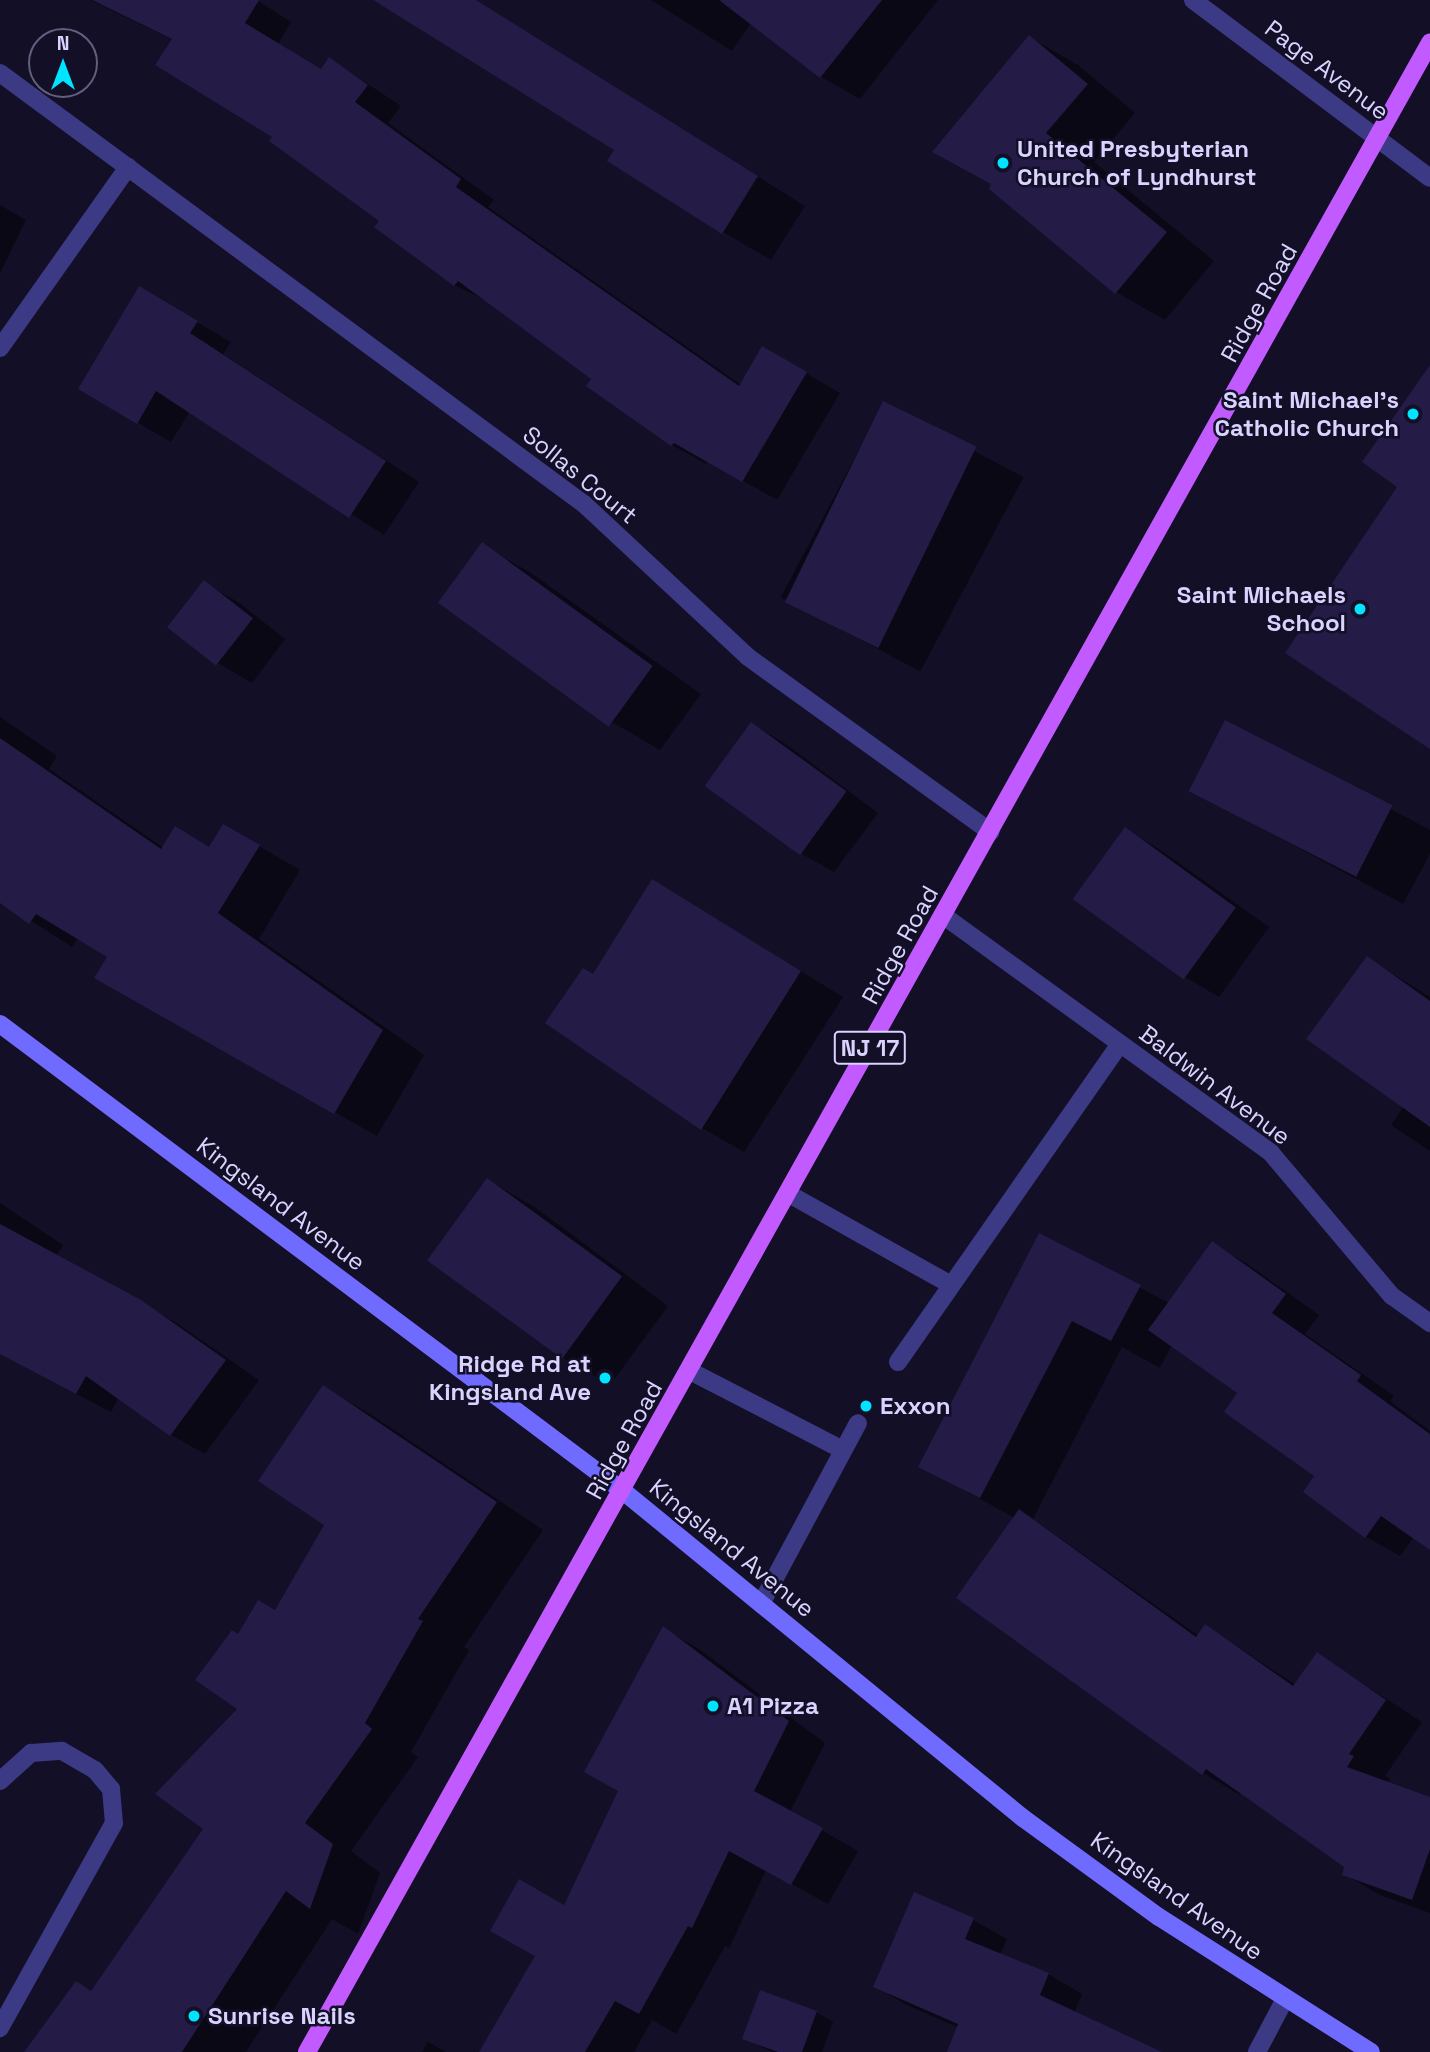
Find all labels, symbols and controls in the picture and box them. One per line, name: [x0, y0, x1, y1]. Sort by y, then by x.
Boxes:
street label: Page Avenue: [1259, 14, 1395, 126]
north arrow: [28, 28, 98, 98]
text: N: [57, 31, 69, 56]
place label: United Presbyterian Church of Lyndhurst: [1017, 135, 1256, 191]
marker: United Presbyterian Church of Lyndhurst: [995, 155, 1011, 171]
street label: Ridge Road: [1215, 239, 1303, 367]
place label: Saint Michael's Catholic Church: [1214, 386, 1399, 442]
marker: Saint Michael's Catholic Church: [1405, 406, 1421, 422]
street label: Sollas Court: [517, 420, 643, 530]
place label: Saint Michaels School: [1177, 581, 1346, 637]
marker: Saint Michaels School: [1352, 601, 1368, 617]
street label: Ridge Road: [856, 881, 944, 1009]
street label: Baldwin Avenue: [1134, 1019, 1296, 1151]
road number: NJ 17: [833, 1028, 907, 1068]
street label: Kingsland Avenue: [191, 1131, 371, 1277]
place label: Ridge Rd at Kingsland Ave: [429, 1350, 591, 1406]
marker: Ridge Rd at Kingsland Ave: [597, 1370, 613, 1386]
street label: Ridge Road: [580, 1376, 668, 1504]
place label: Exxon: [880, 1392, 950, 1420]
marker: Exxon: [858, 1398, 874, 1414]
street label: Kingsland Avenue: [644, 1473, 820, 1623]
place label: A1 Pizza: [727, 1692, 819, 1720]
marker: A1 Pizza: [705, 1698, 721, 1714]
street label: Kingsland Avenue: [1085, 1826, 1269, 1966]
place label: Sunrise Nails: [208, 2002, 356, 2030]
marker: Sunrise Nails: [186, 2008, 202, 2024]

